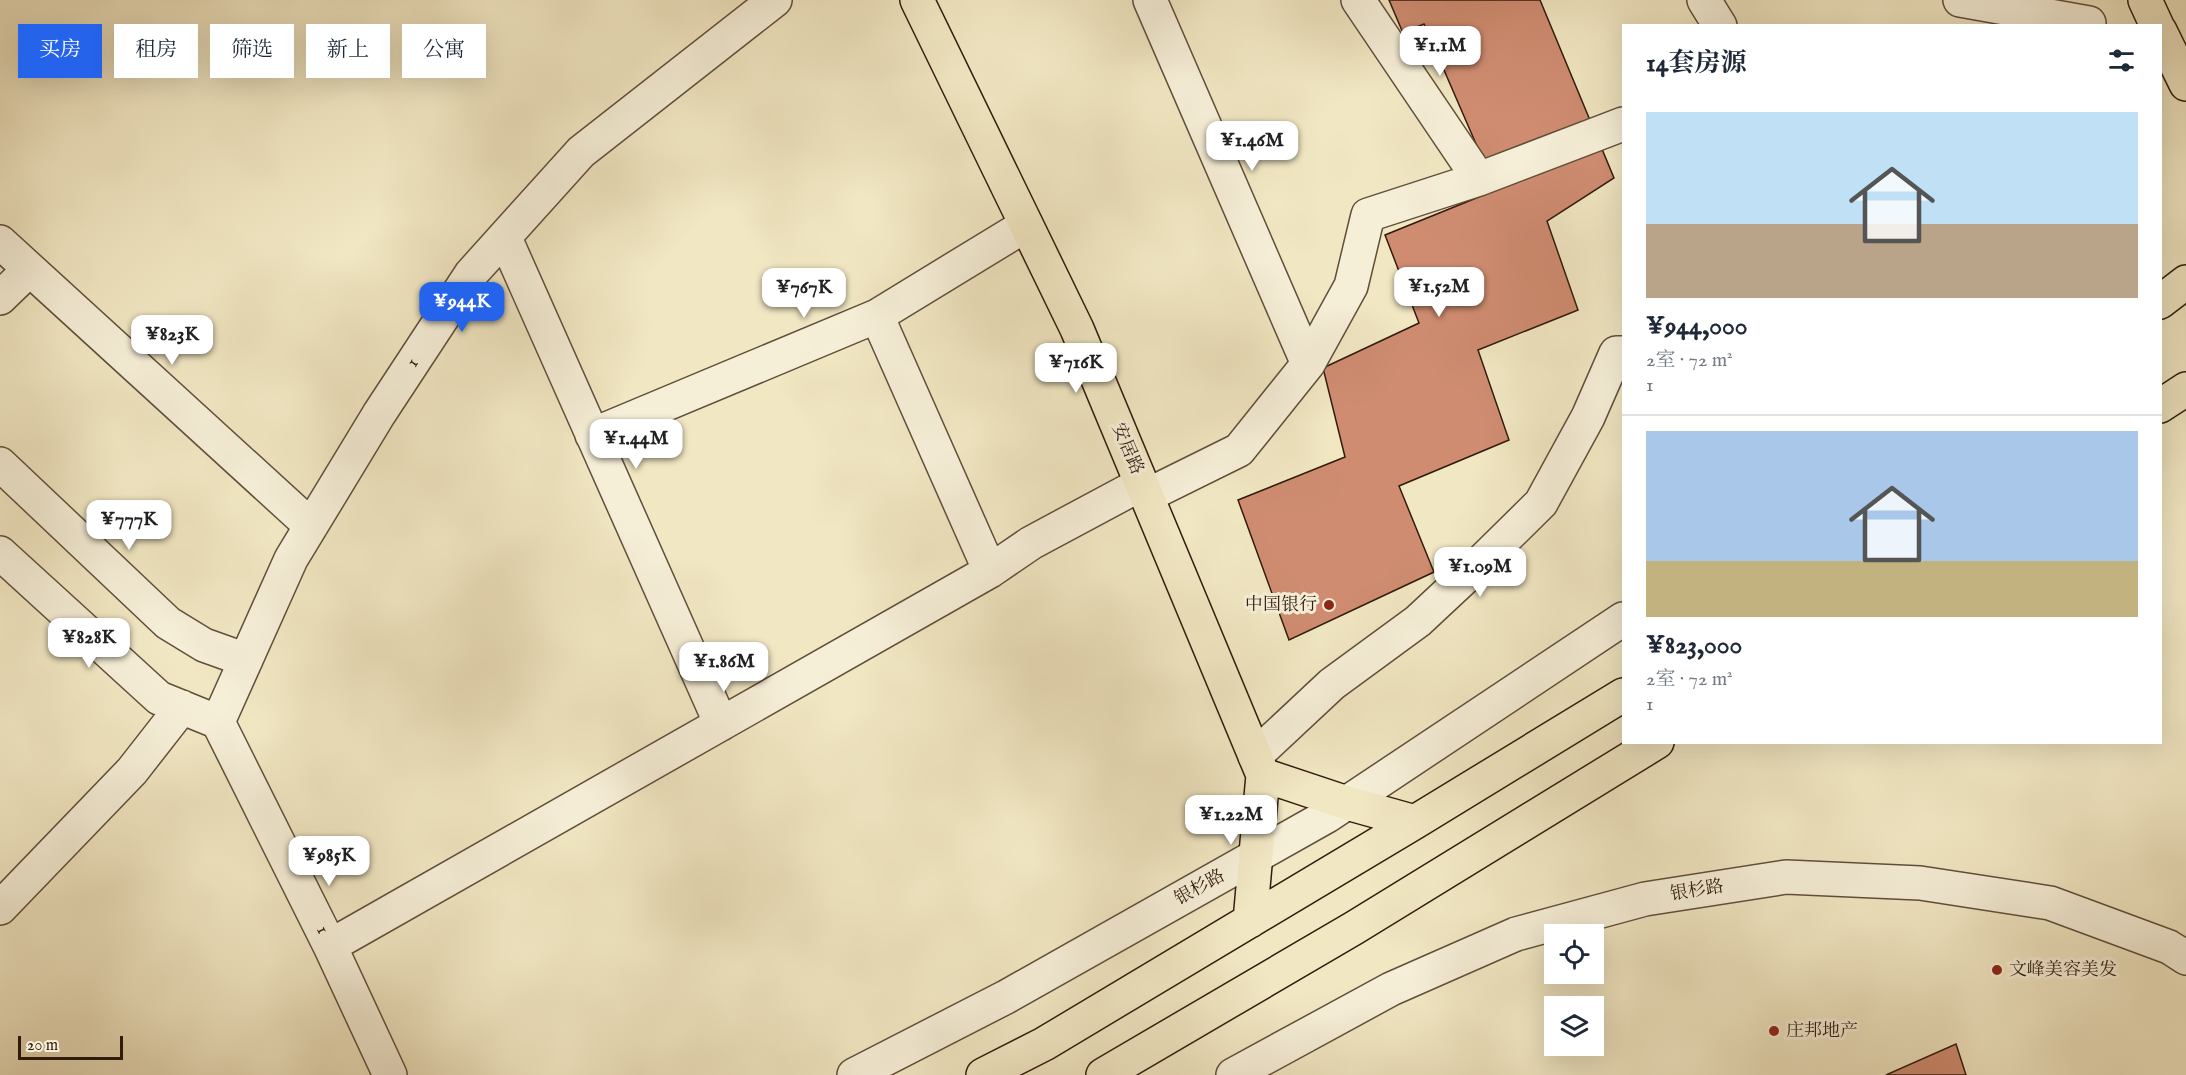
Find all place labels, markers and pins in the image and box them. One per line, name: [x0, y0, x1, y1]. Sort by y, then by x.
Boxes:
pin: ¥1.1M: [1398, 26, 1482, 77]
pin: ¥1.46M: [1203, 121, 1301, 172]
pin: ¥1.52M: [1390, 267, 1488, 318]
pin: ¥767K: [762, 268, 846, 319]
pin: ¥944K: [420, 282, 504, 333]
pin: ¥823K: [130, 315, 214, 366]
pin: ¥716K: [1034, 343, 1118, 394]
pin: ¥1.44M: [587, 419, 685, 470]
pin: ¥777K: [87, 500, 171, 551]
pin: ¥1.09M: [1431, 547, 1529, 598]
place label: 中国银行: [1245, 594, 1317, 617]
marker: 中国银行: [1322, 598, 1336, 612]
pin: ¥828K: [47, 618, 131, 669]
pin: ¥1.86M: [675, 642, 773, 693]
pin: ¥1.22M: [1182, 795, 1280, 846]
pin: ¥985K: [287, 836, 371, 887]
place label: 文峰美容美发: [2009, 959, 2117, 982]
marker: 文峰美容美发: [1990, 963, 2004, 977]
place label: 庄邦地产: [1786, 1020, 1858, 1043]
marker: 庄邦地产: [1767, 1024, 1781, 1038]

